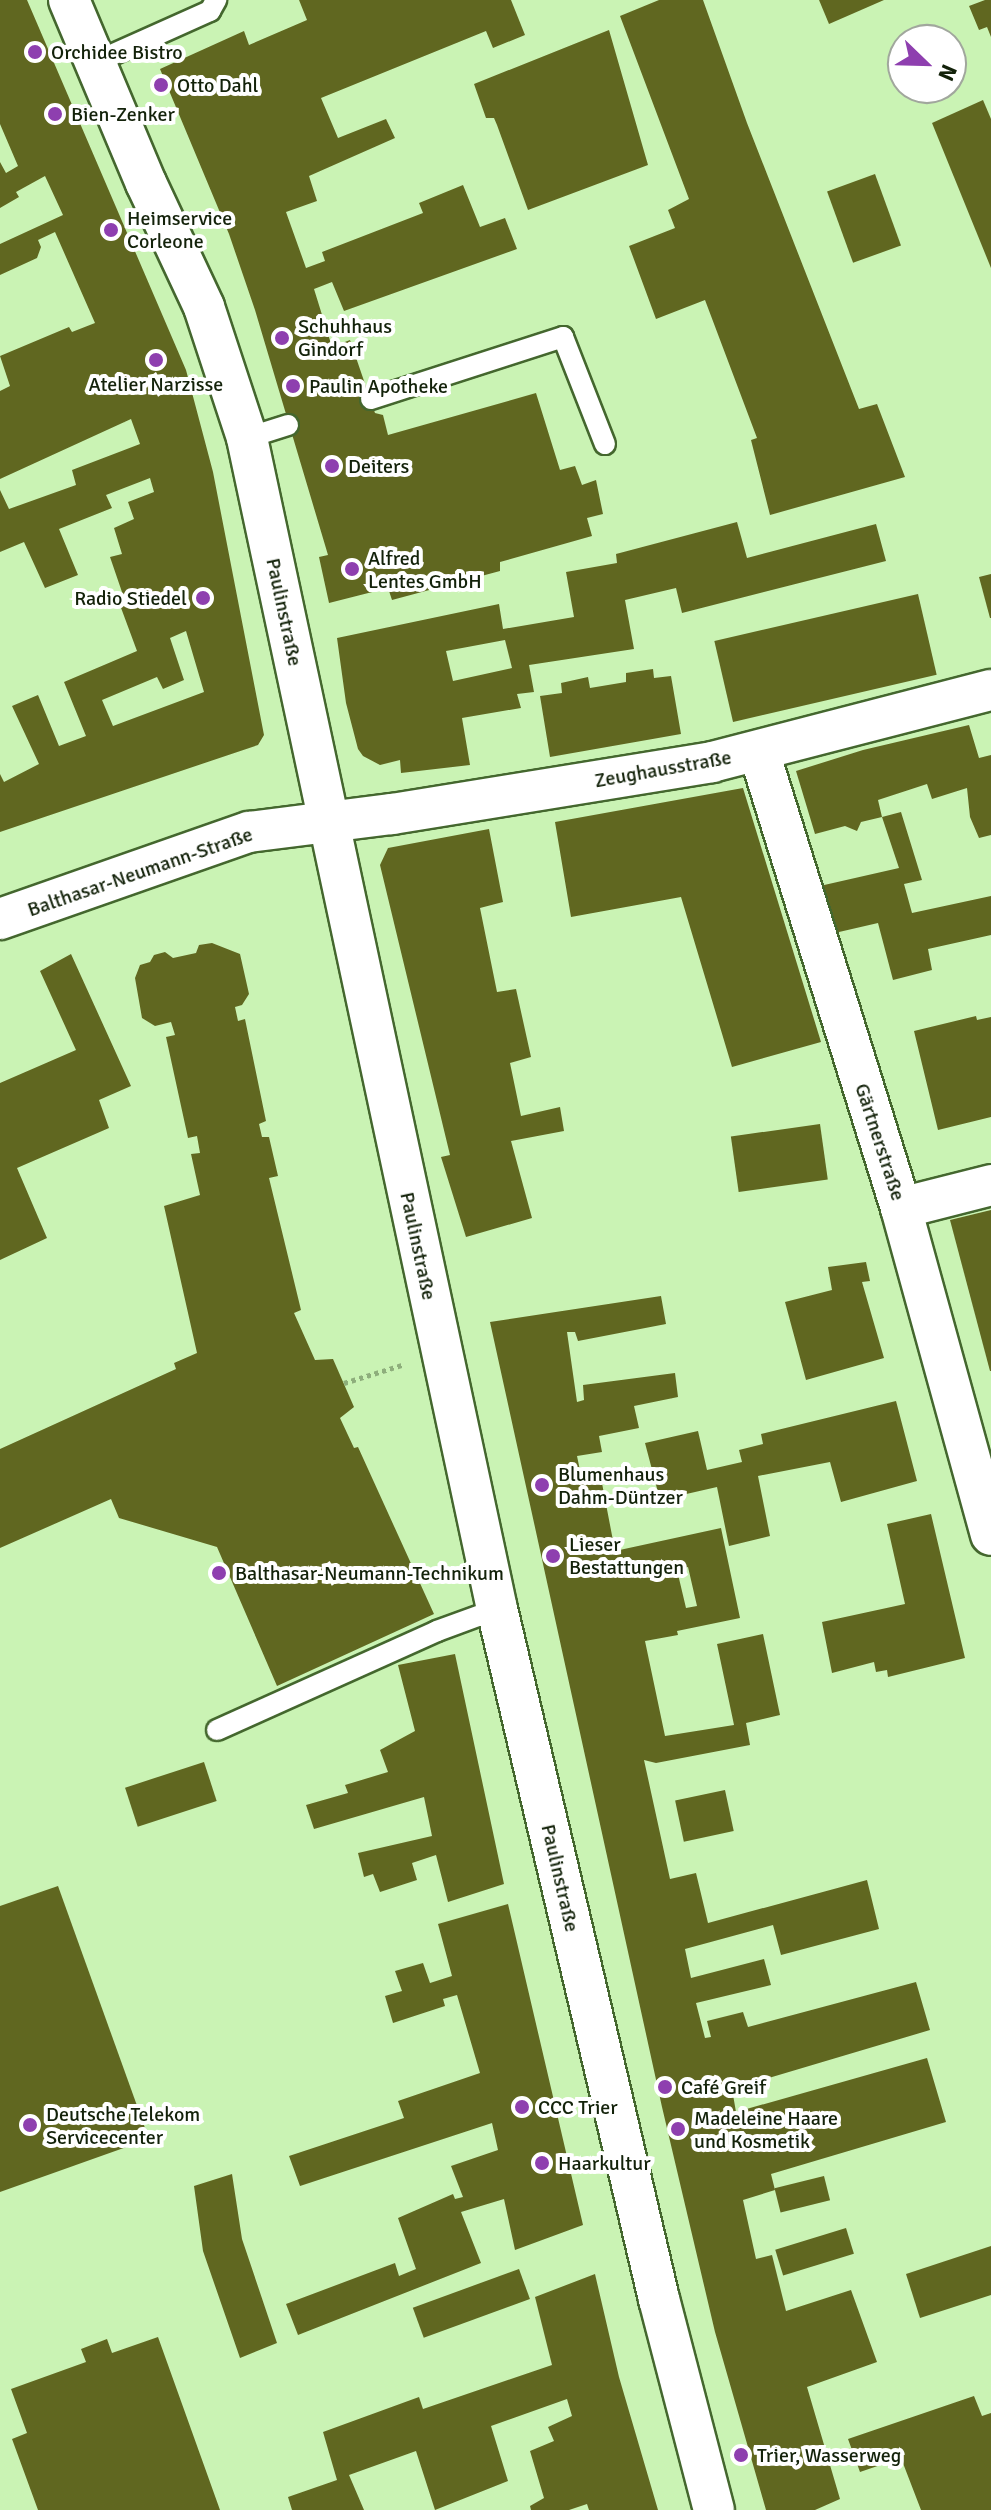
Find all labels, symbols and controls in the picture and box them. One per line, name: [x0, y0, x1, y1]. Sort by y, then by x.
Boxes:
north arrow: [887, 24, 967, 104]
place label: Orchidee Bistro: [51, 40, 183, 64]
marker: Orchidee Bistro: [26, 43, 44, 61]
text: N: [932, 60, 963, 85]
place label: Otto Dahl: [177, 73, 258, 97]
marker: Otto Dahl: [152, 76, 170, 94]
place label: Bien-Zenker: [71, 102, 175, 126]
marker: Bien-Zenker: [46, 105, 64, 123]
place label: Heimservice Corleone: [127, 206, 232, 253]
marker: Heimservice Corleone: [102, 221, 120, 239]
place label: Schuhhaus Gindorf: [298, 314, 392, 361]
marker: Schuhhaus Gindorf: [273, 329, 291, 347]
marker: Atelier Narzisse: [147, 351, 165, 369]
place label: Atelier Narzisse: [89, 372, 223, 396]
place label: Paulin Apotheke: [309, 374, 448, 398]
marker: Paulin Apotheke: [284, 377, 302, 395]
place label: Deiters: [348, 454, 409, 478]
marker: Deiters: [323, 457, 341, 475]
place label: Alfred Lentes GmbH: [368, 546, 482, 593]
street label: Paulinstraße: [261, 556, 307, 668]
marker: Alfred Lentes GmbH: [343, 560, 361, 578]
place label: Radio Stiedel: [74, 586, 187, 610]
marker: Radio Stiedel: [194, 589, 212, 607]
street label: Zeughausstraße: [593, 745, 733, 793]
street label: Balthasar-Neumann-Straße: [24, 822, 256, 922]
street label: Gärtnerstraße: [850, 1080, 910, 1204]
street label: Paulinstraße: [395, 1190, 441, 1302]
place label: Blumenhaus Dahm-Düntzer: [558, 1462, 683, 1509]
marker: Blumenhaus Dahm-Düntzer: [533, 1476, 551, 1494]
place label: Lieser Bestattungen: [569, 1532, 684, 1579]
marker: Lieser Bestattungen: [544, 1547, 562, 1565]
place label: Balthasar-Neumann-Technikum: [235, 1561, 504, 1585]
marker: Balthasar-Neumann-Technikum: [210, 1564, 228, 1582]
street label: Paulinstraße: [536, 1822, 584, 1934]
place label: Café Greif: [681, 2075, 766, 2099]
marker: Café Greif: [656, 2078, 674, 2096]
place label: CCC Trier: [538, 2095, 618, 2119]
marker: CCC Trier: [513, 2098, 531, 2116]
place label: Deutsche Telekom Servicecenter: [46, 2102, 200, 2149]
place label: Madeleine Haare und Kosmetik: [694, 2106, 838, 2153]
marker: Deutsche Telekom Servicecenter: [21, 2116, 39, 2134]
marker: Madeleine Haare und Kosmetik: [669, 2120, 687, 2138]
place label: Haarkultur: [558, 2151, 651, 2175]
marker: Haarkultur: [533, 2154, 551, 2172]
place label: Trier, Wasserweg: [757, 2443, 901, 2467]
marker: Trier, Wasserweg: [732, 2446, 750, 2464]

